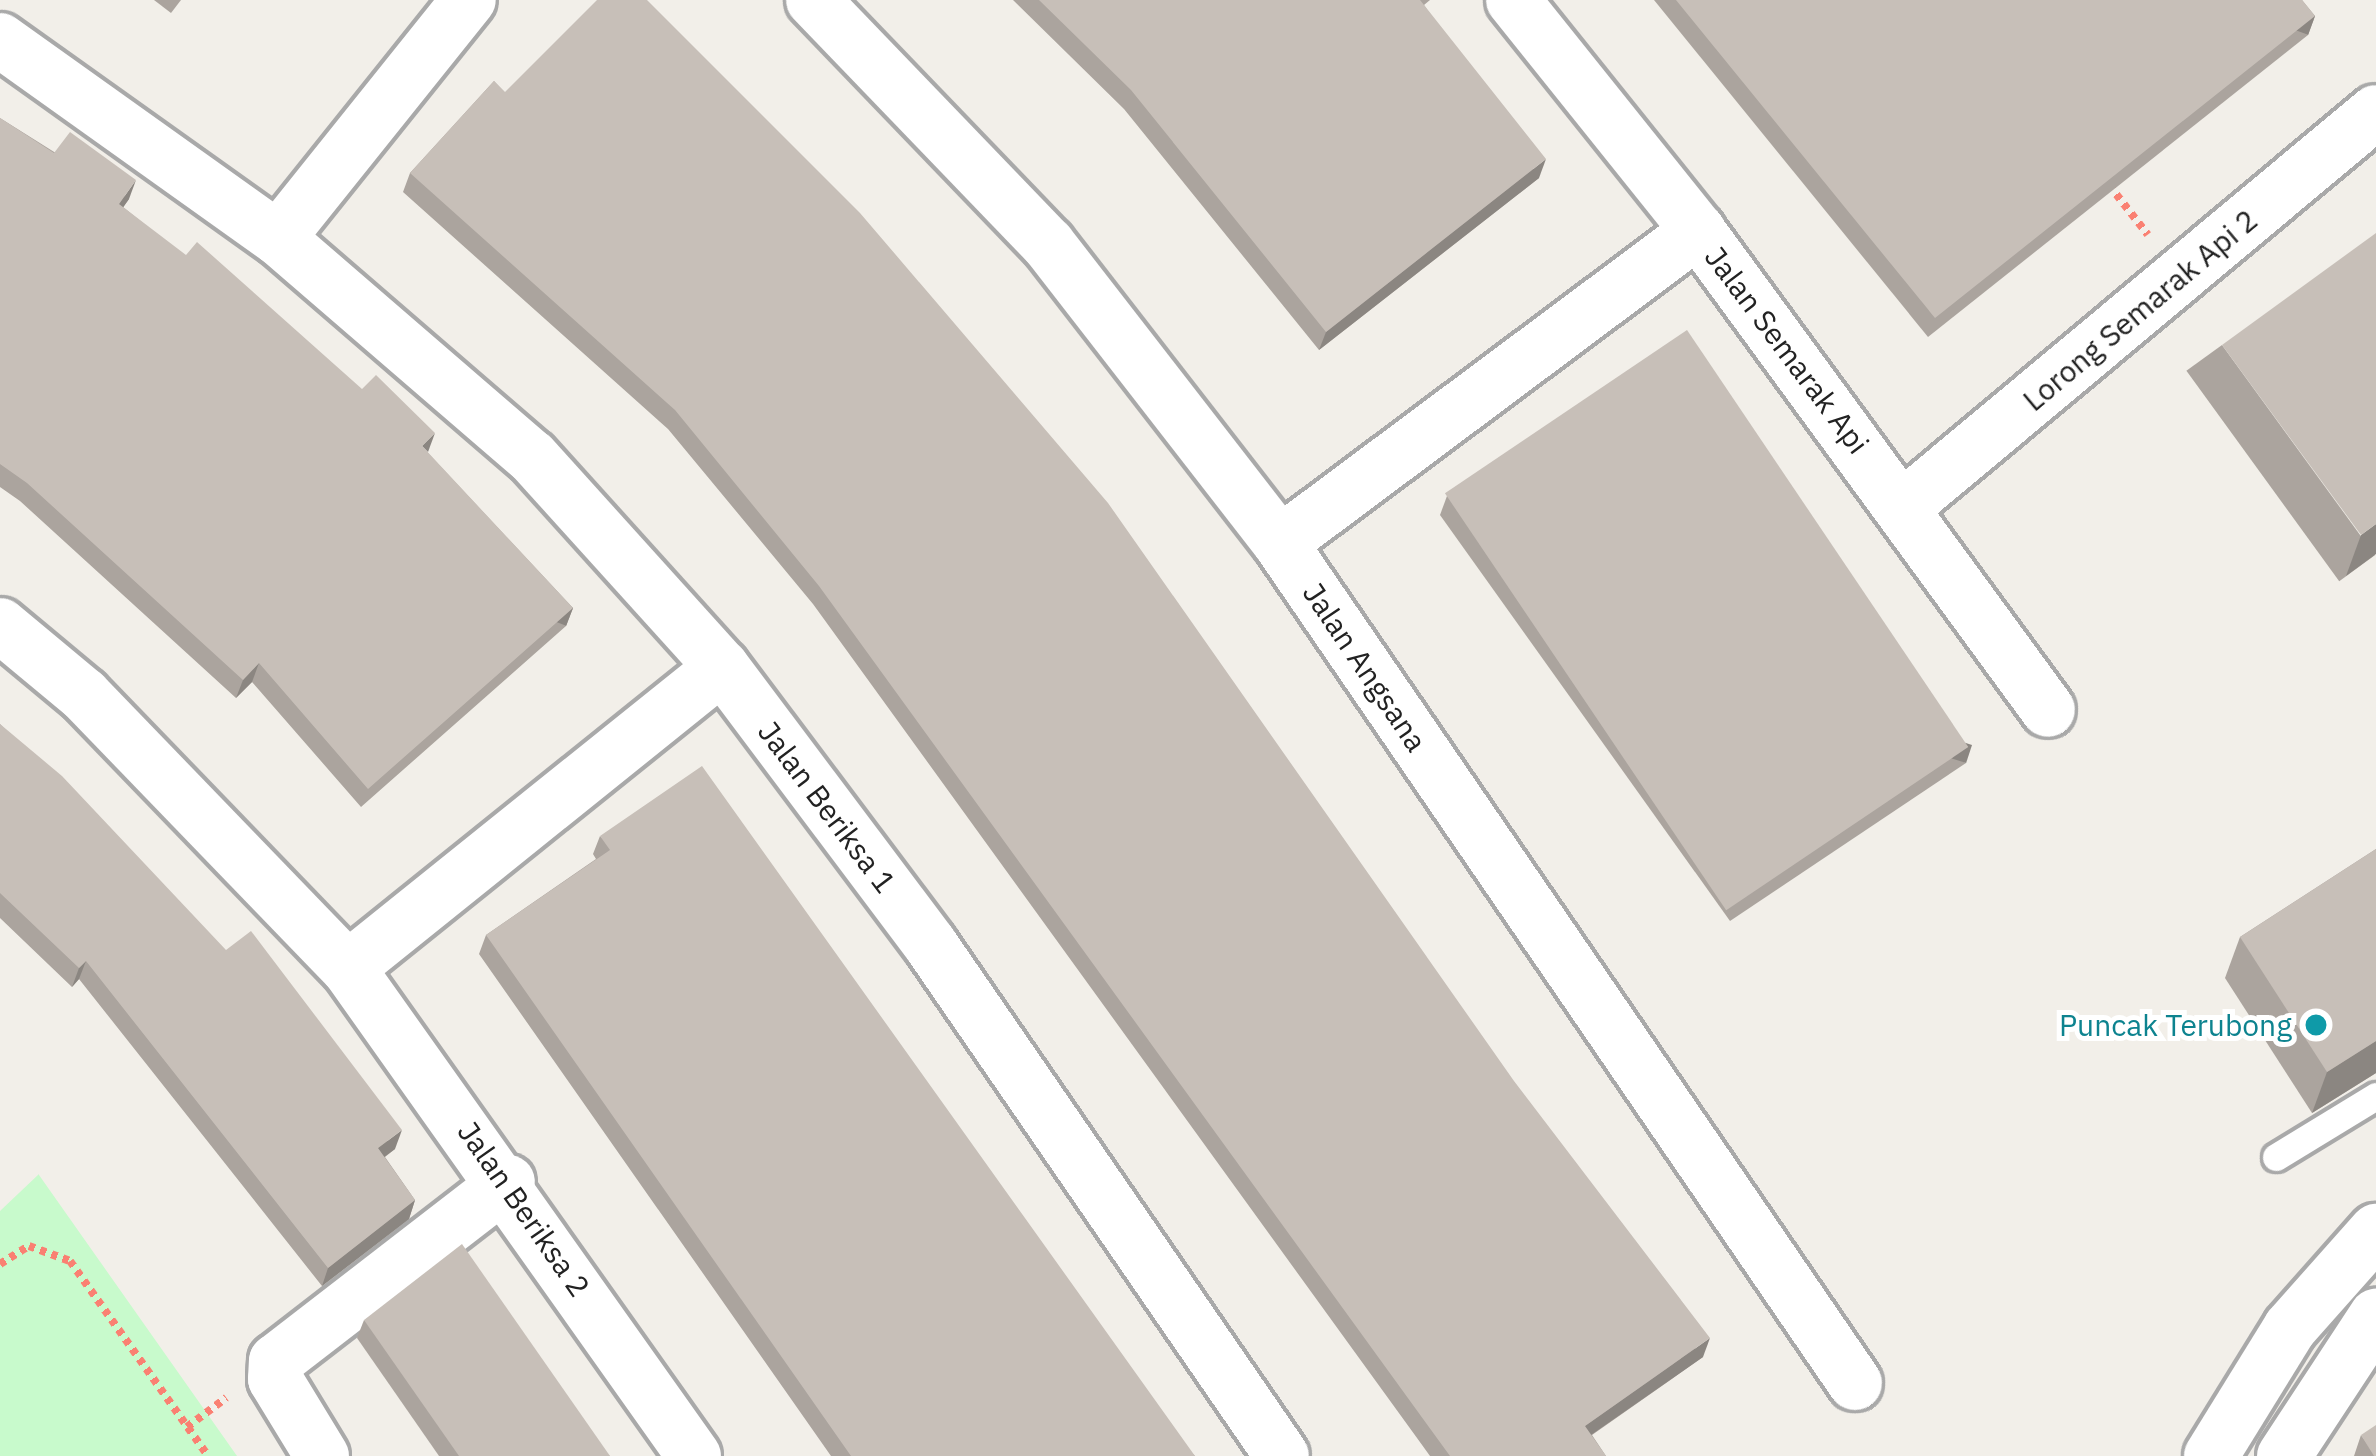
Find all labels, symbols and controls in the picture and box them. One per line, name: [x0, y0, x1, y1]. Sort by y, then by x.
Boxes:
street label: Lorong Semarak Api 2: [2016, 202, 2264, 418]
street label: Jalan Semarak Api: [1698, 239, 1876, 461]
street label: Jalan Angsana: [1295, 576, 1435, 758]
street label: Jalan Beriksa 1: [751, 714, 903, 900]
place label: Puncak Terubong: [2059, 1007, 2292, 1043]
marker: Puncak Terubong: [2303, 1012, 2329, 1038]
street label: Jalan Beriksa 2: [450, 1115, 598, 1303]

